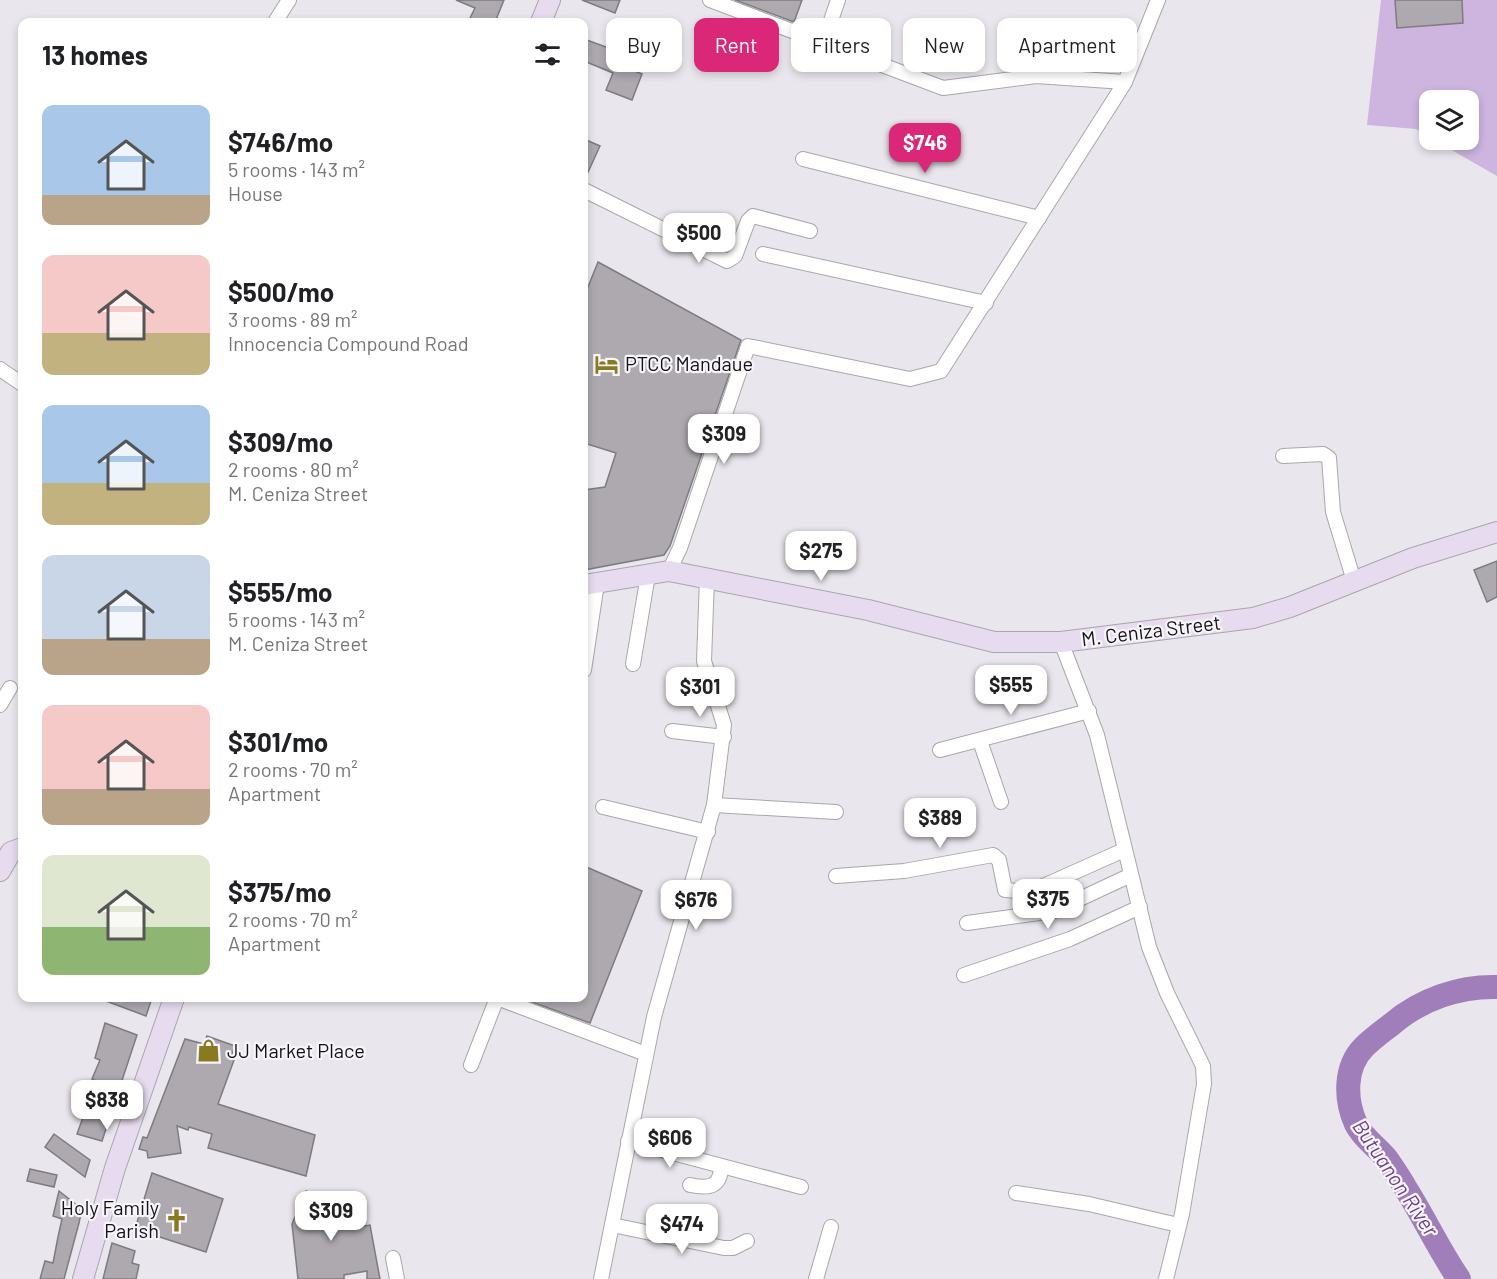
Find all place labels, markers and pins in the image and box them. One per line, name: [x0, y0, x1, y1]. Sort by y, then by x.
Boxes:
pin: $746: [889, 123, 961, 174]
pin: $500: [663, 213, 735, 264]
hotel icon: PTCC Mandaue: [594, 351, 620, 377]
place label: PTCC Mandaue: [625, 351, 753, 375]
pin: $309: [688, 414, 760, 465]
pin: $275: [785, 531, 857, 582]
pin: $555: [975, 665, 1047, 716]
pin: $301: [664, 667, 736, 718]
pin: $389: [904, 798, 976, 849]
pin: $375: [1012, 879, 1084, 930]
pin: $676: [660, 880, 732, 931]
shop icon: JJ Market Place: [196, 1038, 222, 1064]
place label: JJ Market Place: [227, 1038, 365, 1062]
pin: $838: [71, 1080, 143, 1131]
pin: $606: [634, 1118, 706, 1169]
pin: $309: [295, 1191, 367, 1242]
place label: Holy Family Parish: [61, 1195, 159, 1242]
pin: $474: [646, 1204, 718, 1255]
church icon: Holy Family Parish: [164, 1207, 190, 1233]

